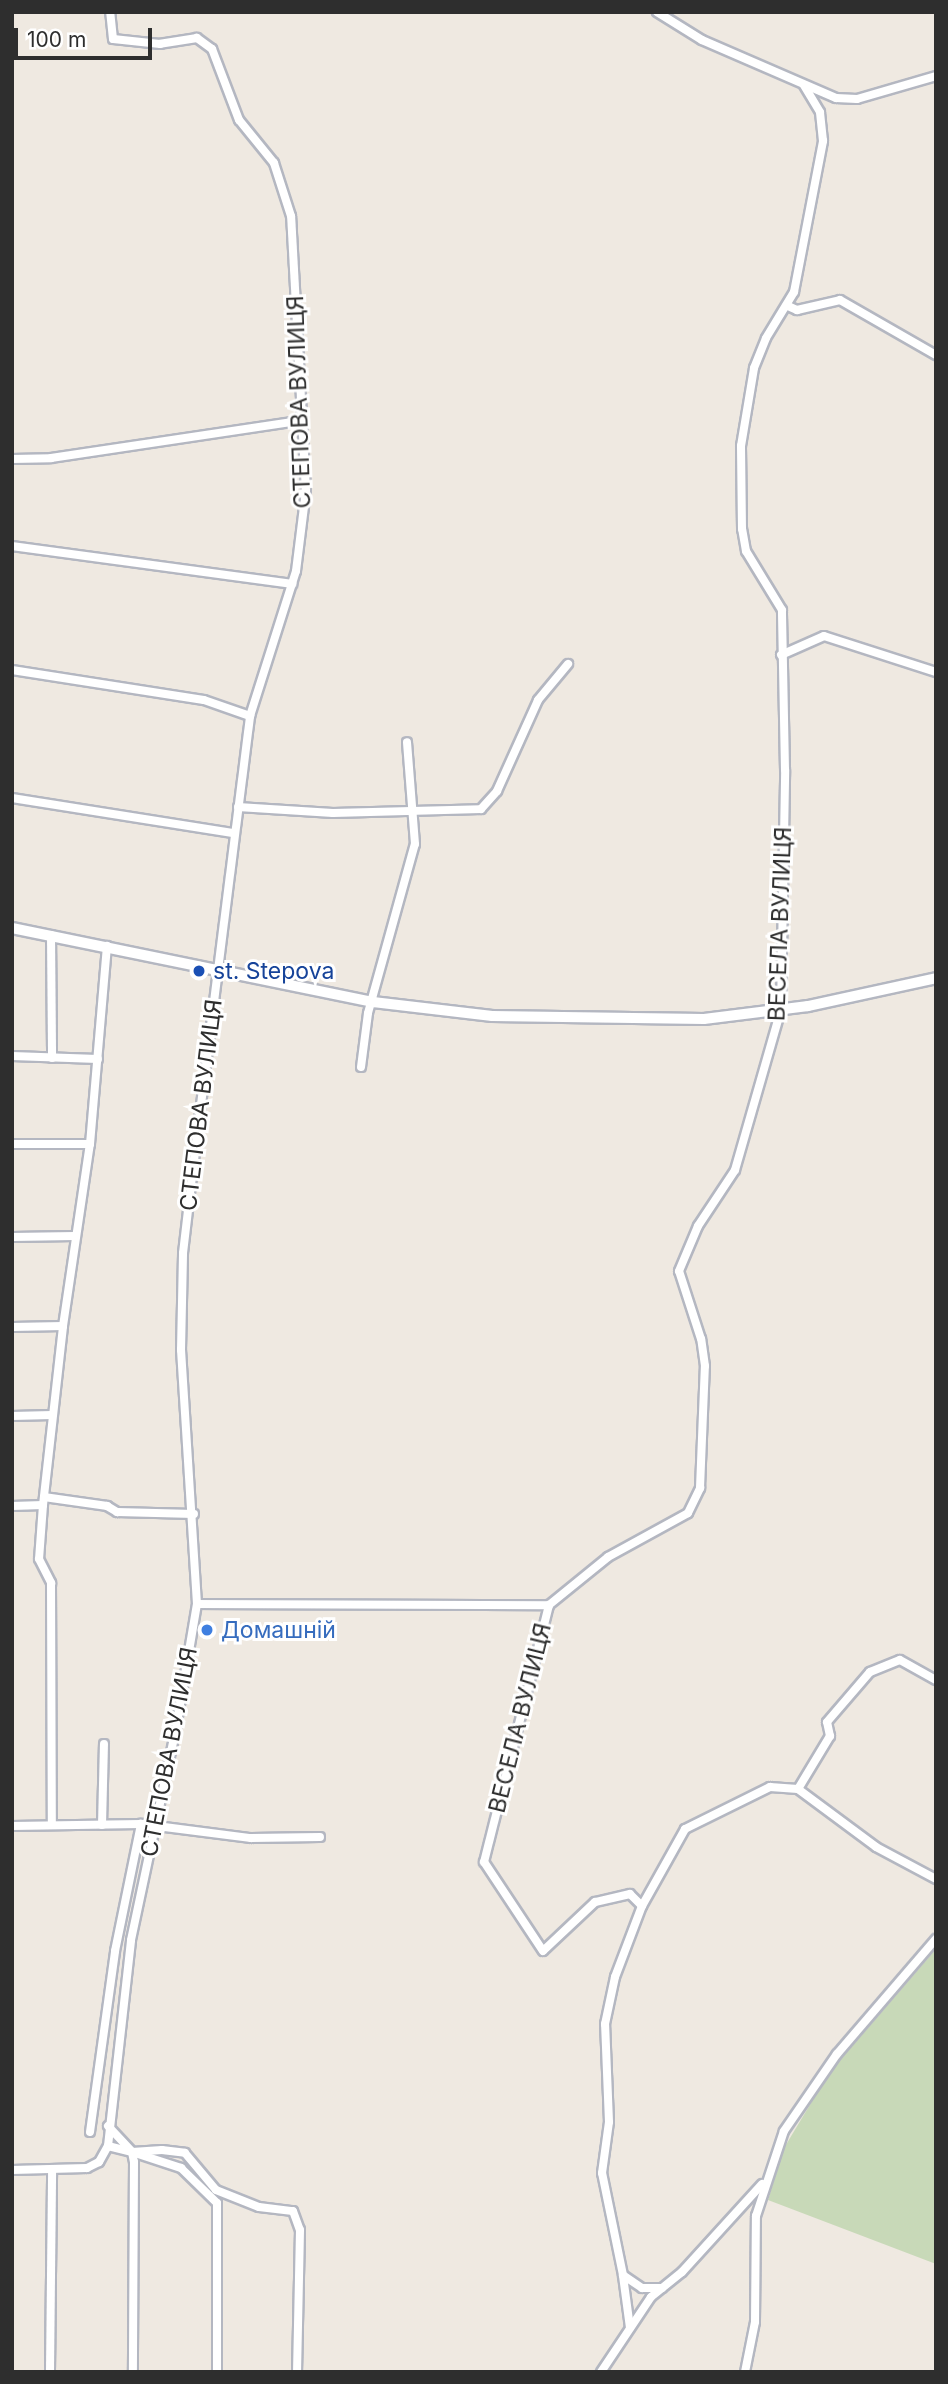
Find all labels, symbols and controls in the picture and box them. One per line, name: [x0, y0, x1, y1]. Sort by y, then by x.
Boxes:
scale bar: [18, 14, 156, 58]
text: 100 m: [27, 27, 86, 52]
street label: СТЕПОВА ВУЛИЦЯ: [281, 295, 317, 509]
street label: ВЕСЕЛА ВУЛИЦЯ: [763, 826, 797, 1022]
place label: st. Stepova: [213, 957, 334, 985]
marker: st. Stepova: [191, 963, 207, 979]
street label: СТЕПОВА ВУЛИЦЯ: [174, 998, 228, 1212]
place label: Домашній: [221, 1616, 336, 1644]
street label: ВЕСЕЛА ВУЛИЦЯ: [483, 1620, 557, 1816]
marker: Домашній: [199, 1622, 215, 1638]
street label: СТЕПОВА ВУЛИЦЯ: [135, 1645, 203, 1859]

